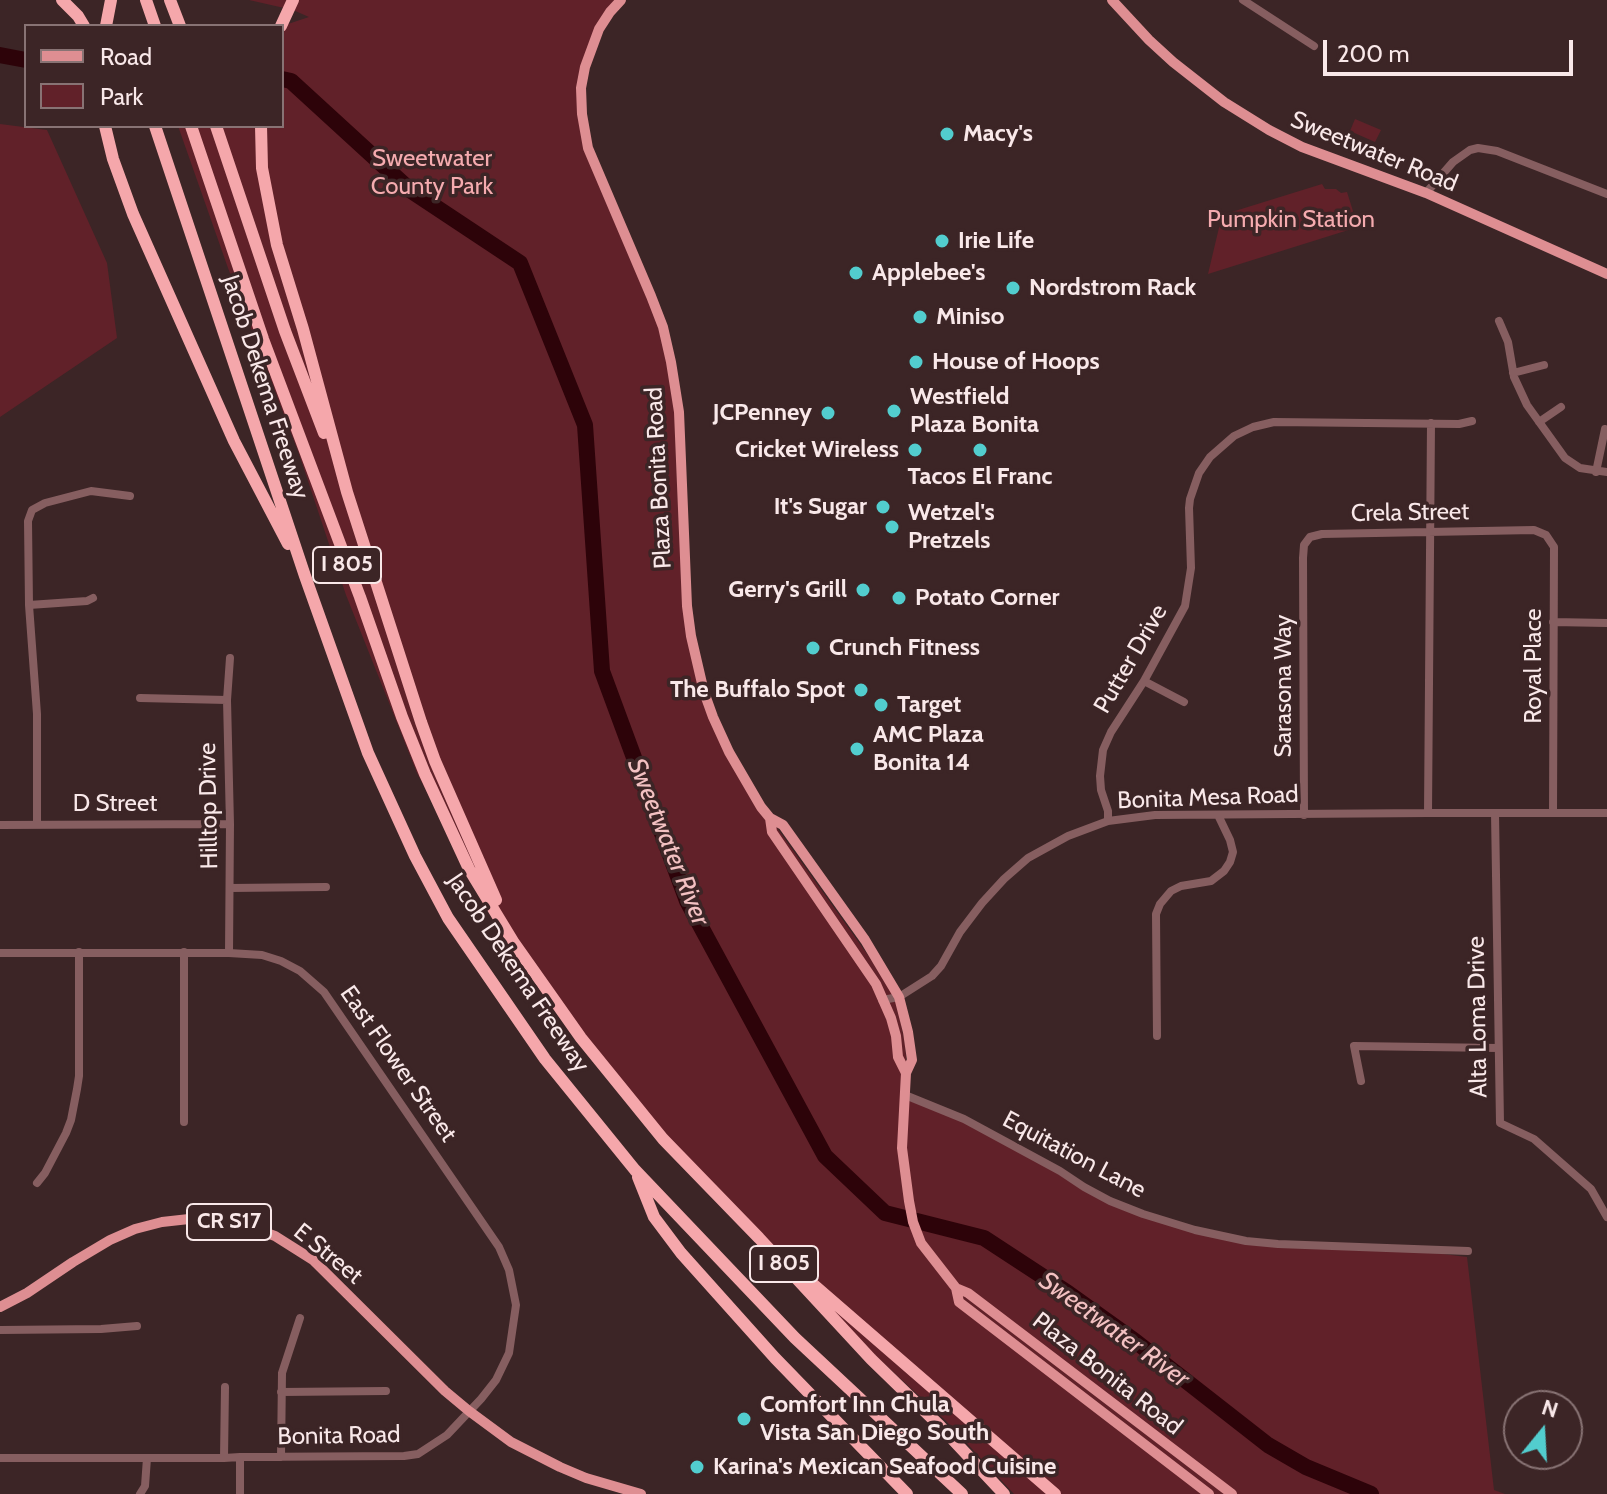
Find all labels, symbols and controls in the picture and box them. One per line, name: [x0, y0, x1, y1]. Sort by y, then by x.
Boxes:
legend: [24, 24, 284, 128]
scale bar: [1327, 24, 1577, 74]
text: 200 m: [1337, 39, 1410, 68]
text: Road: [100, 42, 152, 71]
text: Park: [100, 82, 143, 111]
street label: Sweetwater Road: [1286, 105, 1462, 199]
place label: Macy's: [963, 120, 1033, 148]
marker: Macy's: [938, 125, 956, 143]
park label: Sweetwater County Park: [371, 145, 493, 201]
park label: Pumpkin Station: [1207, 206, 1375, 234]
place label: Irie Life: [958, 227, 1034, 255]
marker: Irie Life: [933, 232, 951, 250]
place label: Applebee's: [872, 259, 985, 287]
marker: Applebee's: [847, 264, 865, 282]
street label: Jacob Dekema Freeway: [215, 271, 315, 503]
place label: Nordstrom Rack: [1029, 274, 1196, 302]
marker: Nordstrom Rack: [1004, 279, 1022, 297]
place label: Miniso: [936, 303, 1004, 331]
marker: Miniso: [911, 308, 929, 326]
place label: House of Hoops: [932, 348, 1100, 376]
marker: House of Hoops: [907, 353, 925, 371]
place label: Westfield Plaza Bonita: [910, 383, 1039, 439]
street label: Plaza Bonita Road: [640, 386, 678, 570]
place label: JCPenney: [713, 399, 812, 427]
marker: Westfield Plaza Bonita: [885, 402, 903, 420]
marker: JCPenney: [819, 404, 837, 422]
place label: Cricket Wireless: [735, 436, 899, 464]
marker: Cricket Wireless: [906, 441, 924, 459]
marker: Tacos El Franc: [971, 441, 989, 459]
place label: Tacos El Franc: [907, 463, 1053, 491]
place label: It's Sugar: [774, 493, 867, 521]
marker: It's Sugar: [874, 498, 892, 516]
street label: Crela Street: [1351, 498, 1469, 528]
place label: Wetzel's Pretzels: [908, 499, 995, 555]
marker: Wetzel's Pretzels: [883, 518, 901, 536]
road number: I 805: [313, 547, 381, 583]
place label: Gerry's Grill: [728, 576, 847, 604]
marker: Gerry's Grill: [854, 581, 872, 599]
place label: Potato Corner: [915, 584, 1059, 612]
marker: Potato Corner: [890, 589, 908, 607]
street label: Putter Drive: [1088, 599, 1174, 719]
street label: Royal Place: [1520, 608, 1548, 724]
street label: Sarasona Way: [1270, 615, 1298, 757]
place label: Crunch Fitness: [829, 634, 980, 662]
marker: Crunch Fitness: [804, 639, 822, 657]
place label: The Buffalo Spot: [670, 676, 845, 704]
marker: The Buffalo Spot: [852, 681, 870, 699]
place label: Target: [897, 691, 961, 719]
marker: Target: [872, 696, 890, 714]
place label: AMC Plaza Bonita 14: [873, 721, 984, 777]
marker: AMC Plaza Bonita 14: [848, 740, 866, 758]
street label: Hilltop Drive: [193, 742, 225, 870]
water label: Sweetwater River: [620, 754, 716, 930]
street label: Bonita Mesa Road: [1117, 780, 1299, 816]
street label: D Street: [73, 790, 157, 818]
street label: Jacob Dekema Freeway: [441, 868, 595, 1078]
street label: Alta Loma Drive: [1462, 936, 1494, 1098]
street label: East Flower Street: [334, 981, 462, 1147]
street label: Equitation Lane: [998, 1105, 1150, 1205]
road number: CR S17: [187, 1204, 271, 1240]
street label: E Street: [288, 1218, 368, 1290]
road number: I 805: [750, 1246, 818, 1282]
water label: Sweetwater River: [1033, 1265, 1195, 1395]
street label: Plaza Bonita Road: [1026, 1307, 1188, 1441]
north arrow: [1503, 1390, 1583, 1470]
place label: Comfort Inn Chula Vista San Diego South: [760, 1391, 989, 1447]
text: N: [1538, 1393, 1562, 1424]
marker: Comfort Inn Chula Vista San Diego South: [735, 1410, 753, 1428]
street label: Bonita Road: [277, 1421, 401, 1451]
place label: Karina's Mexican Seafood Cuisine: [713, 1453, 1056, 1481]
marker: Karina's Mexican Seafood Cuisine: [688, 1458, 706, 1476]

